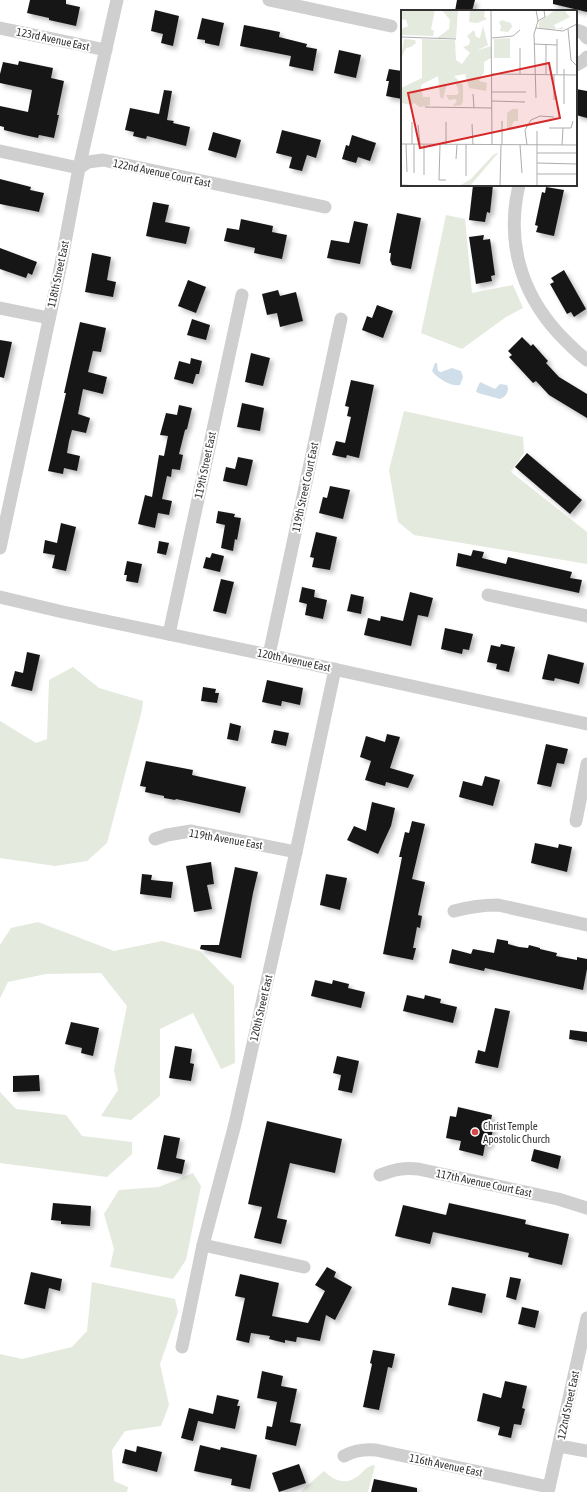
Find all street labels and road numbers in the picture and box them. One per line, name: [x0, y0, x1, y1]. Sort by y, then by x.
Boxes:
street label: 123rd Avenue East: [15, 25, 91, 53]
street label: 122nd Avenue Court East: [112, 157, 212, 189]
street label: 118th Street East: [45, 239, 71, 309]
street label: 119th Street East: [192, 430, 218, 500]
street label: 119th Street Court East: [290, 441, 320, 533]
street label: 120th Avenue East: [256, 646, 332, 674]
street label: 119th Avenue East: [188, 827, 264, 851]
street label: 120th Street East: [248, 974, 274, 1042]
street label: 117th Avenue Court East: [435, 1167, 533, 1199]
street label: 122nd Street East: [555, 1369, 581, 1441]
street label: 116th Avenue East: [408, 1451, 484, 1479]

